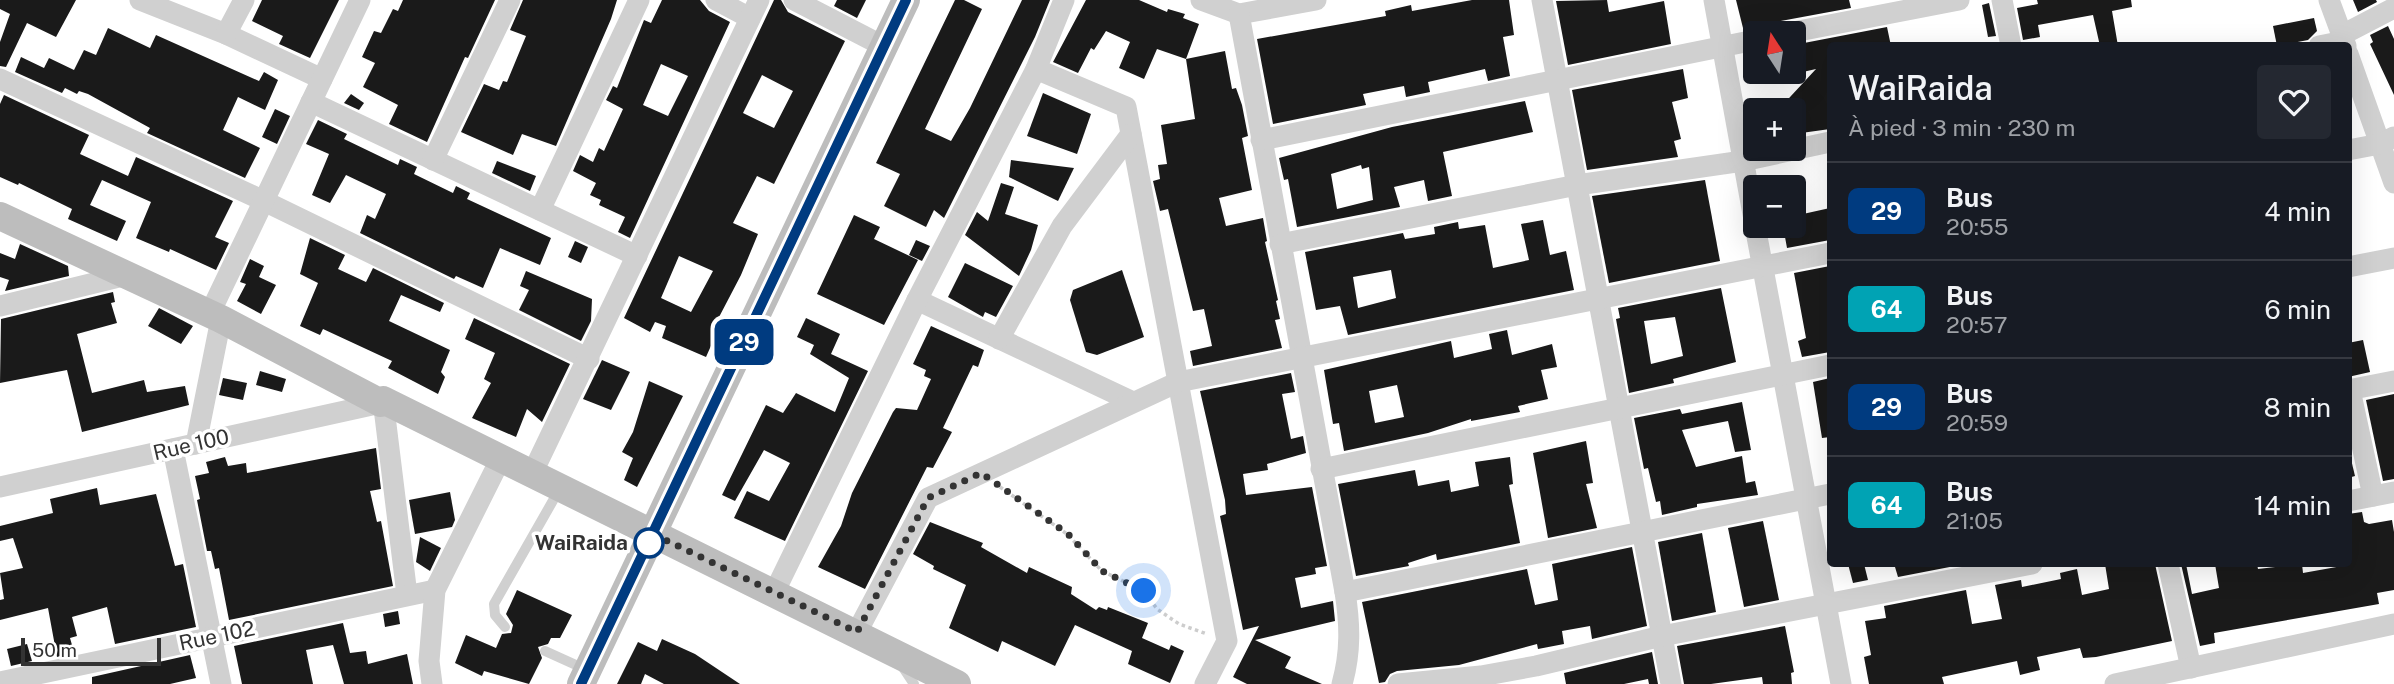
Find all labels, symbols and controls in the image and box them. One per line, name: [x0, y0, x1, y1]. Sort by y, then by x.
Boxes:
north arrow: [1743, 21, 1806, 84]
map controls: [1743, 21, 1806, 238]
button: heart: [2257, 65, 2331, 139]
text: WaiRaida: [1848, 69, 1993, 107]
button: +: [1743, 98, 1806, 161]
text: À pied · 3 min · 230 m: [1848, 114, 2075, 141]
button: −: [1743, 175, 1806, 238]
text: Bus: [1946, 182, 1993, 213]
text: 4 min: [2264, 196, 2331, 227]
text: 29: [1871, 197, 1902, 225]
text: 20:55: [1946, 213, 2008, 240]
text: Bus: [1946, 280, 1993, 311]
text: 6 min: [2264, 294, 2331, 325]
text: 64: [1871, 295, 1902, 323]
text: 20:57: [1946, 311, 2008, 338]
line badge: 29: [712, 319, 776, 365]
text: 29: [728, 328, 760, 356]
text: Bus: [1946, 378, 1993, 409]
text: 8 min: [2264, 392, 2331, 423]
text: 29: [1871, 393, 1902, 421]
text: 20:59: [1946, 409, 2008, 436]
street label: Rue 100: [150, 424, 231, 465]
text: Bus: [1946, 476, 1993, 507]
text: 14 min: [2254, 490, 2331, 521]
text: 64: [1871, 491, 1902, 519]
text: 21:05: [1946, 507, 2003, 534]
marker: WaiRaida: [634, 528, 664, 558]
place label: WaiRaida: [535, 530, 628, 555]
your location: [1126, 573, 1161, 608]
street label: Rue 102: [177, 615, 257, 656]
scale bar: [21, 635, 161, 667]
text: 50 m: [32, 639, 77, 661]

